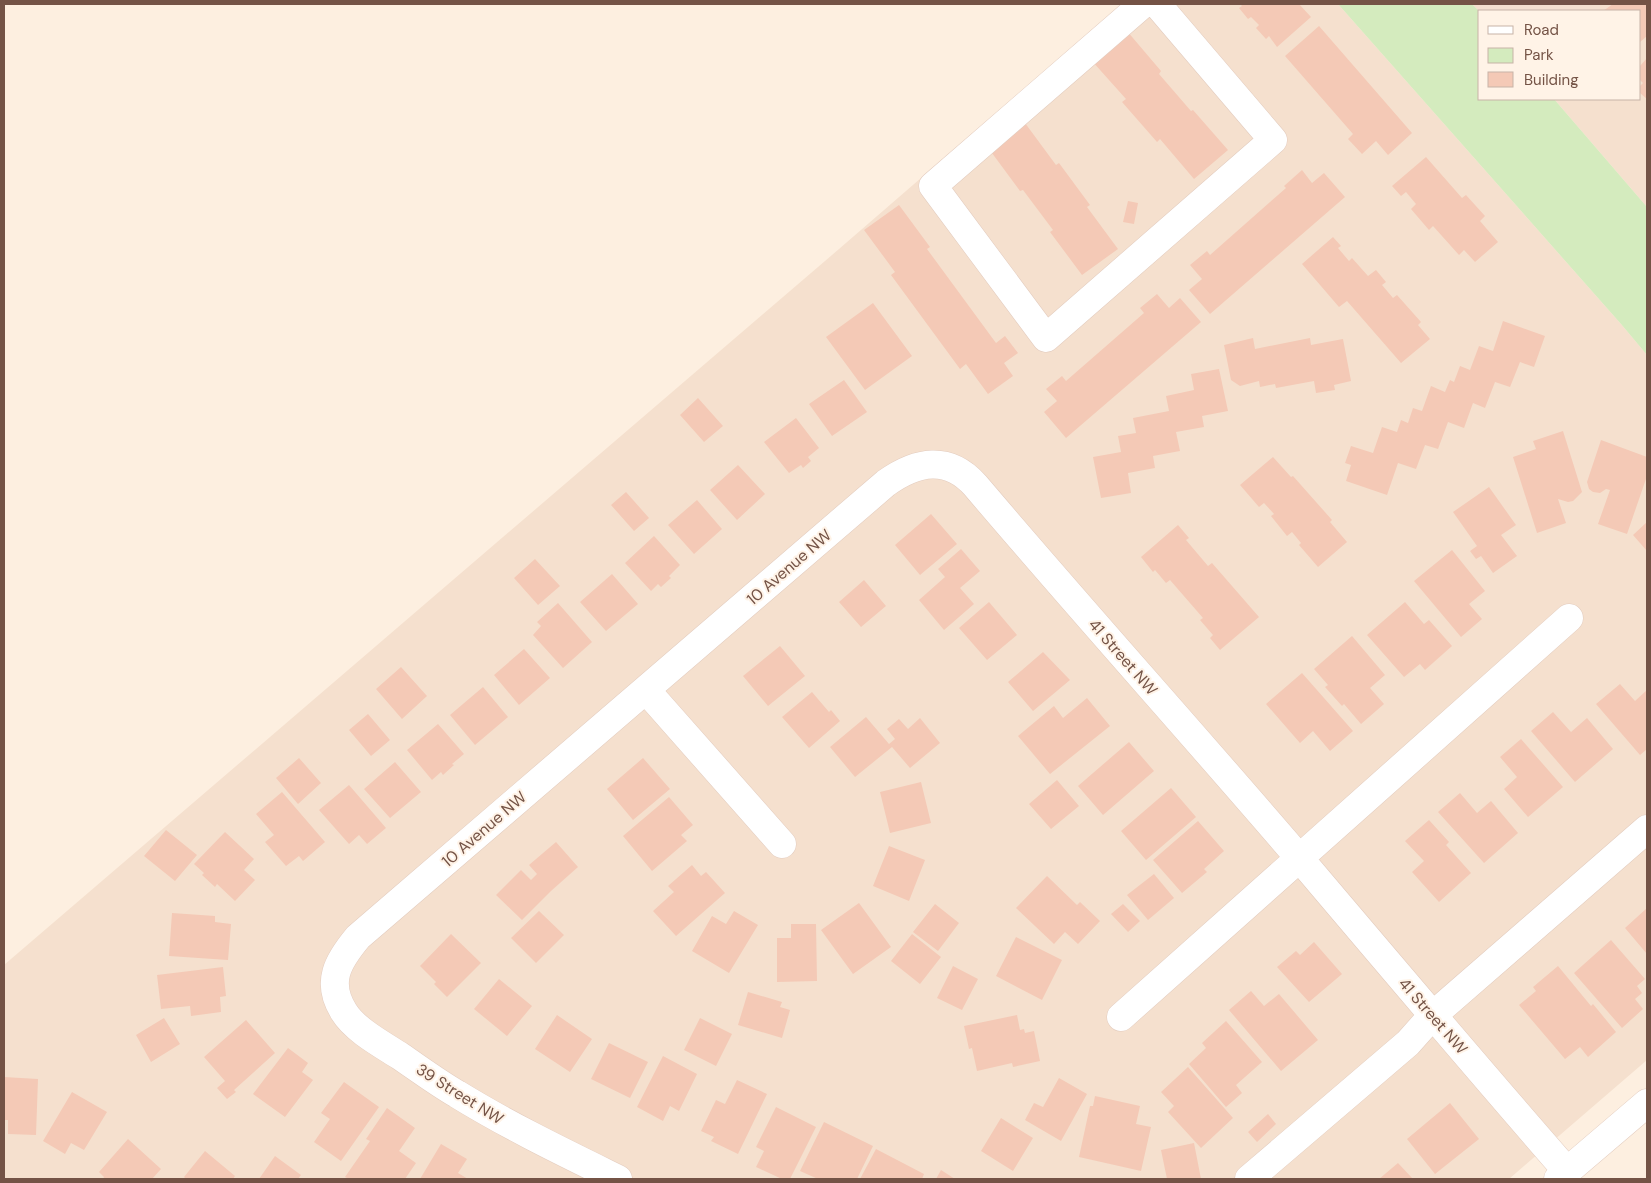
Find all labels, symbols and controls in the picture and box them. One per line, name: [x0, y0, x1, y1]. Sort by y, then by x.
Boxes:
legend: [1478, 10, 1641, 100]
text: Road: [1524, 20, 1559, 40]
text: Park: [1524, 45, 1554, 65]
text: Building: [1524, 70, 1579, 90]
street label: 10 Avenue NW: [742, 524, 836, 609]
street label: 41 Street NW: [1084, 614, 1162, 700]
street label: 10 Avenue NW: [437, 786, 531, 871]
street label: 41 Street NW: [1394, 973, 1472, 1059]
street label: 39 Street NW: [412, 1059, 508, 1130]

